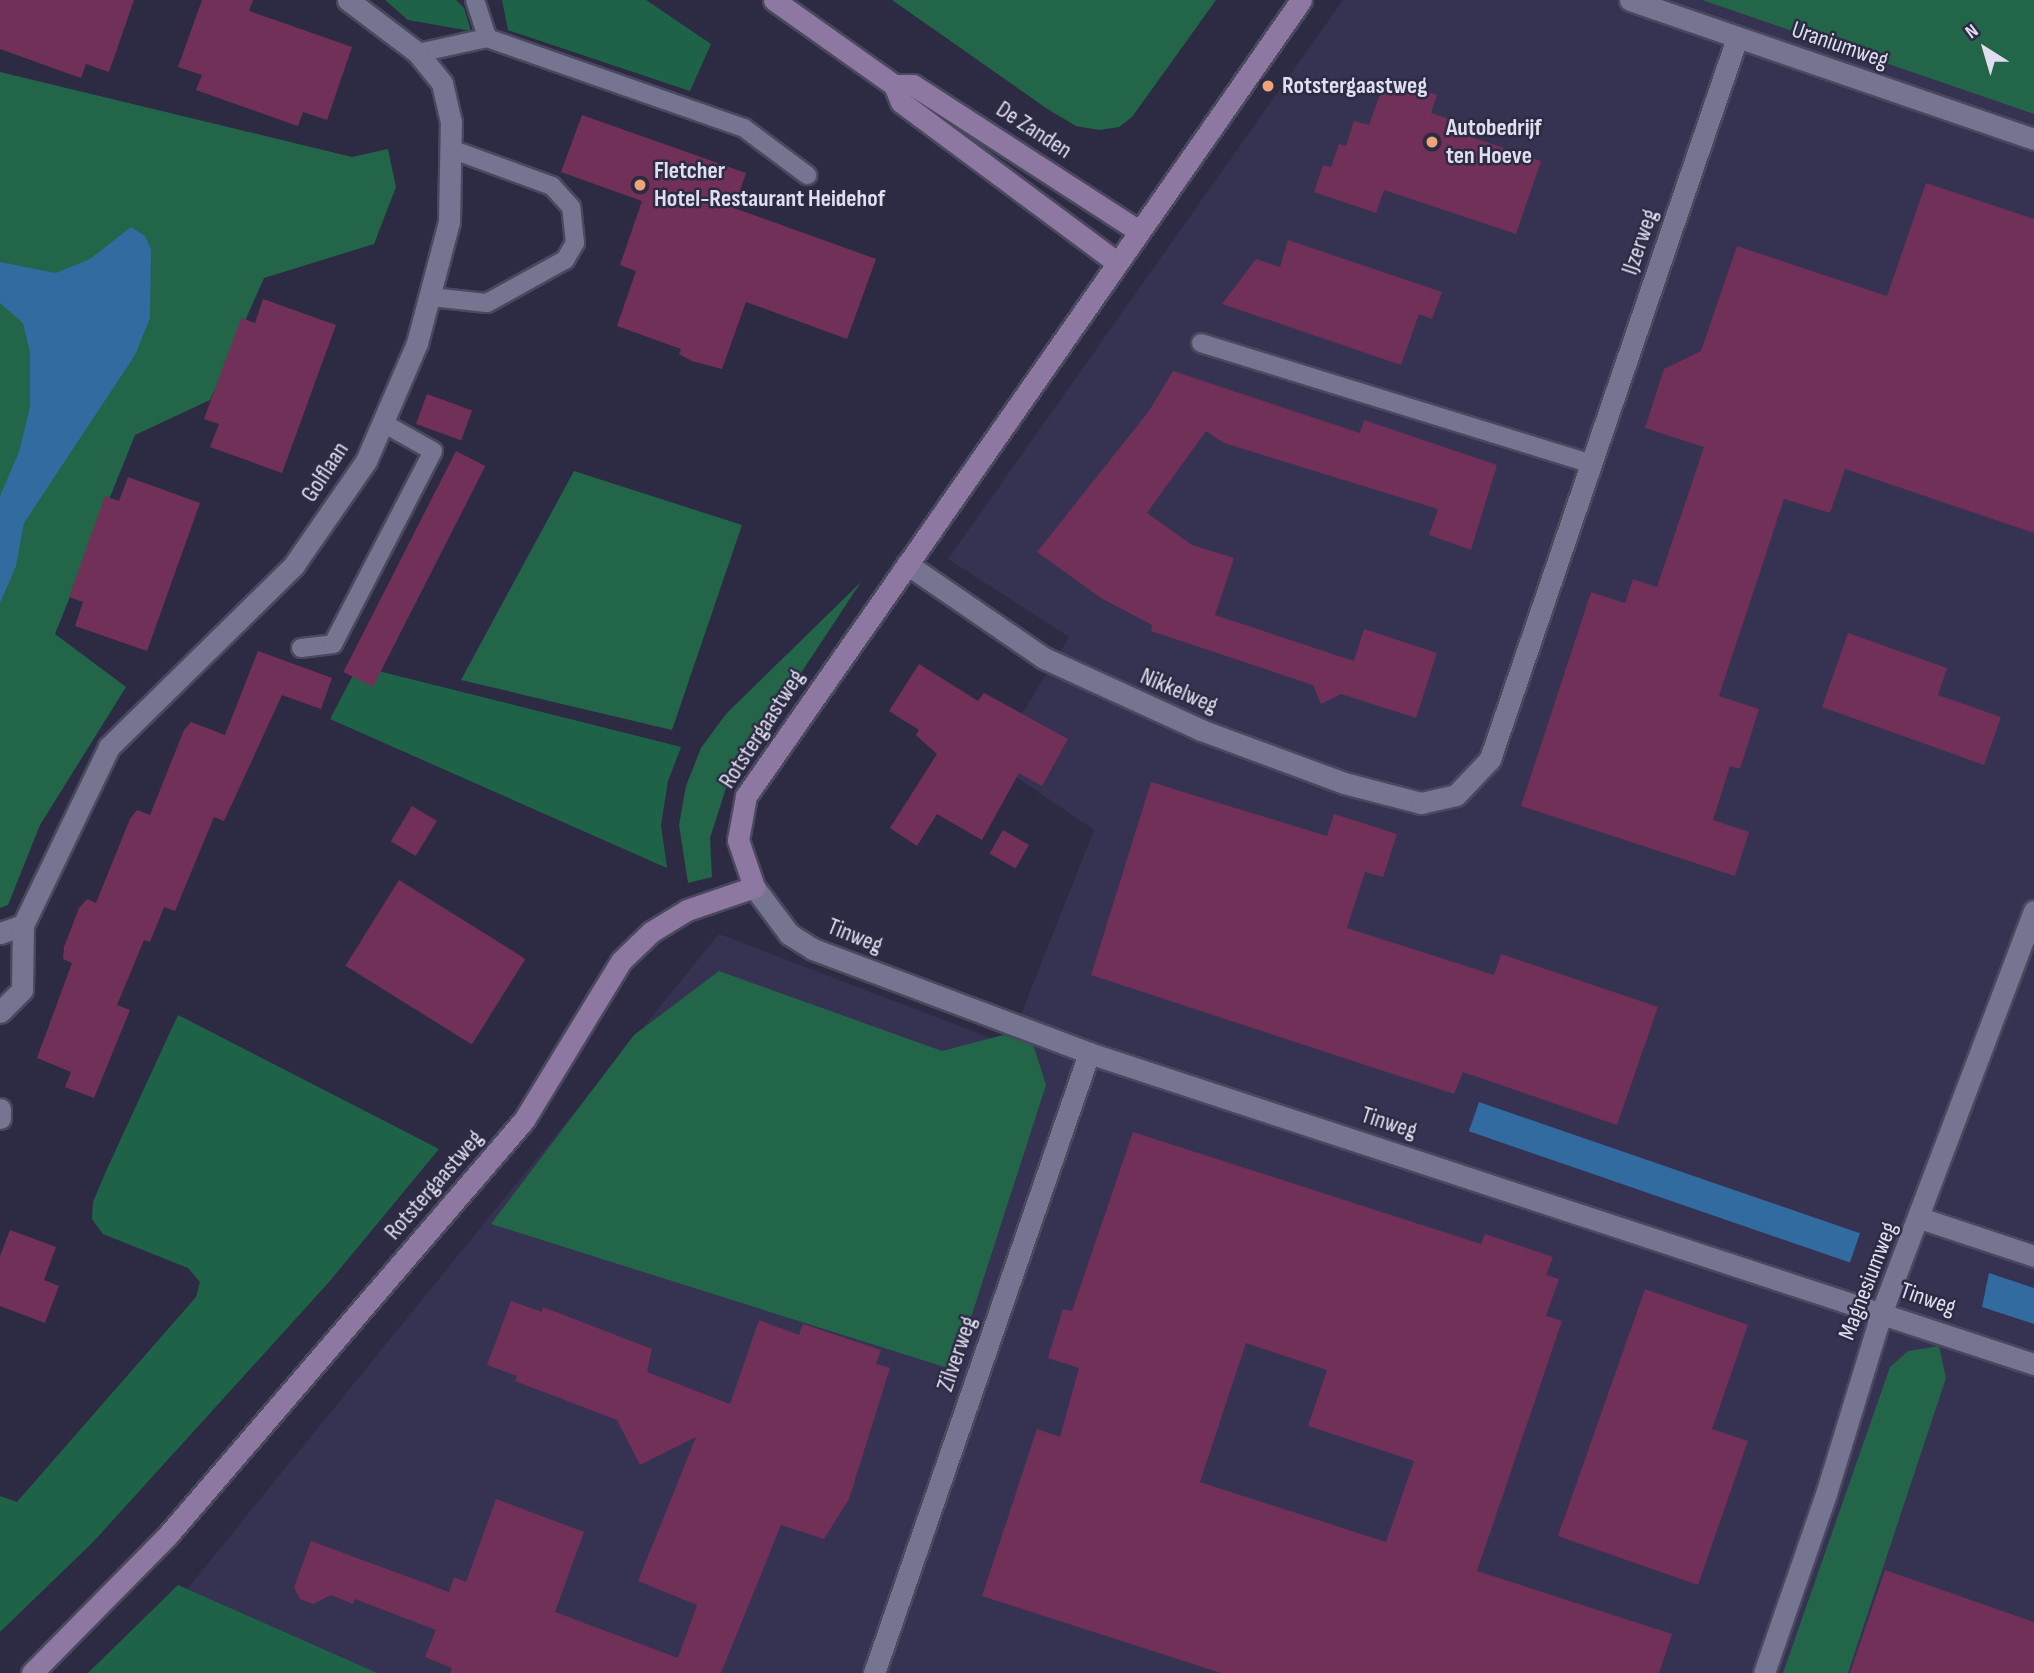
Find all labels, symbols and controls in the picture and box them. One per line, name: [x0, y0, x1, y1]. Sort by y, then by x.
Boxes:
north arrow: [1950, 14, 2020, 84]
street label: Uraniumweg: [1788, 15, 1892, 75]
text: N: [1961, 20, 1983, 44]
place label: Rotstergaastweg: [1282, 72, 1427, 100]
marker: Rotstergaastweg: [1260, 78, 1276, 94]
street label: De Zanden: [991, 95, 1077, 165]
place label: Autobedrijf ten Hoeve: [1446, 114, 1542, 170]
marker: Autobedrijf ten Hoeve: [1424, 134, 1440, 150]
place label: Fletcher Hotel-Restaurant Heidehof: [654, 157, 885, 213]
marker: Fletcher Hotel-Restaurant Heidehof: [632, 177, 648, 193]
street label: IJzerweg: [1615, 205, 1665, 279]
street label: Golflaan: [295, 437, 355, 507]
street label: Nikkelweg: [1136, 662, 1222, 720]
street label: Rotstergaastweg: [713, 664, 811, 794]
street label: Tinweg: [823, 912, 887, 960]
street label: Tinweg: [1357, 1100, 1421, 1146]
street label: Rotstergaastweg: [379, 1124, 489, 1246]
street label: Magnesiumweg: [1832, 1218, 1904, 1344]
street label: Tinweg: [1896, 1276, 1960, 1322]
street label: Zilverweg: [931, 1313, 983, 1395]

